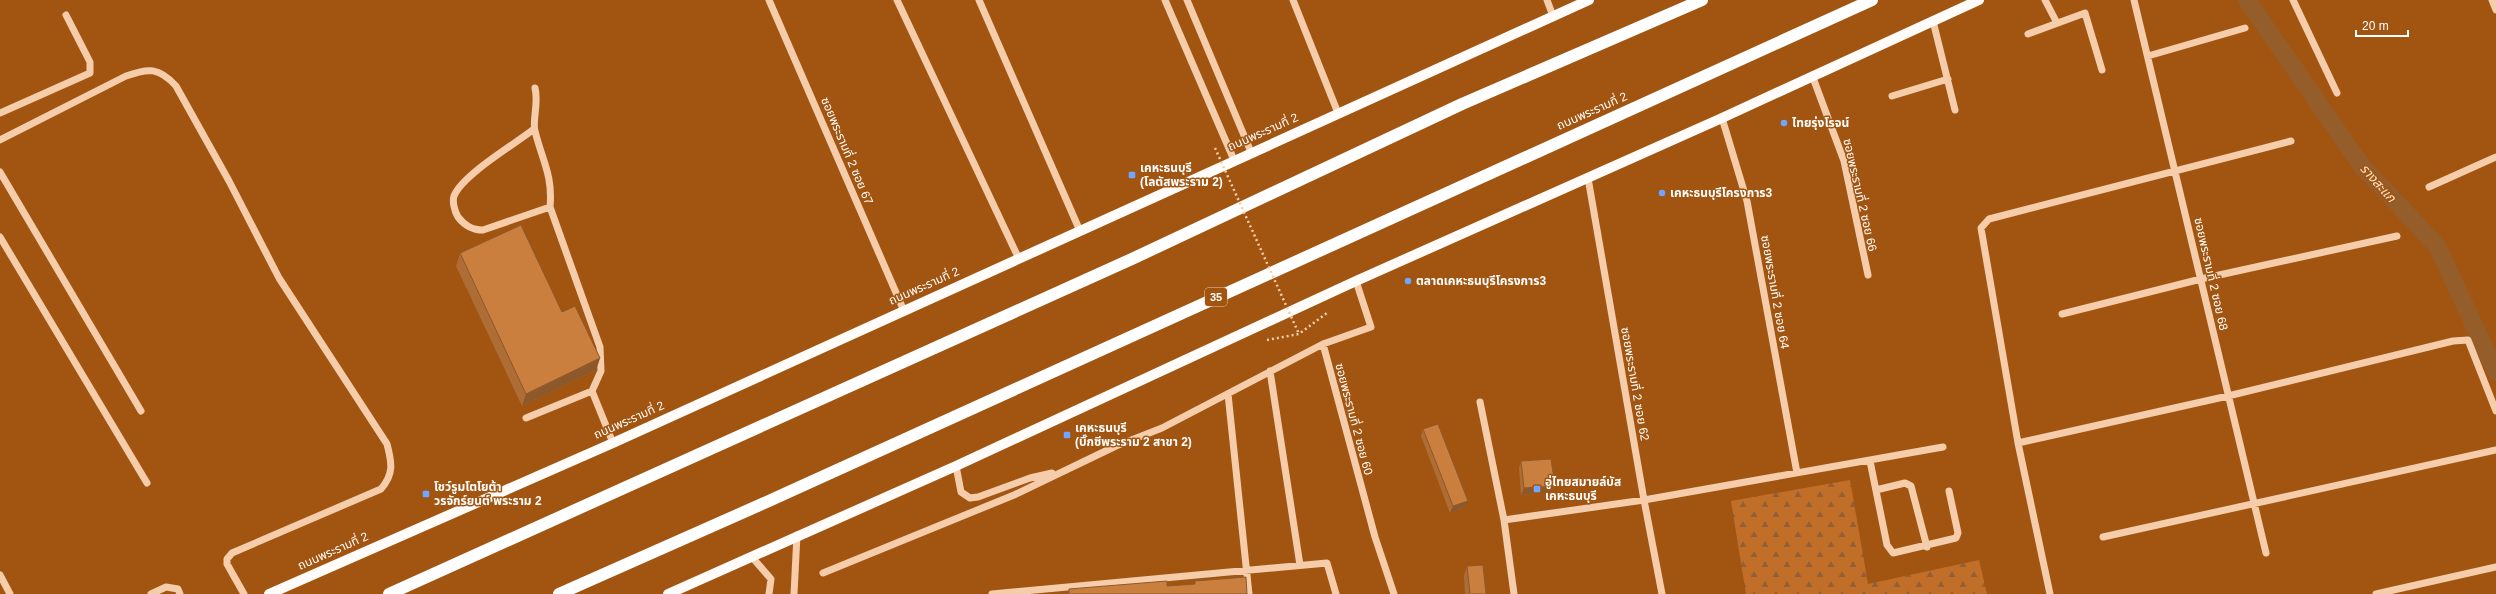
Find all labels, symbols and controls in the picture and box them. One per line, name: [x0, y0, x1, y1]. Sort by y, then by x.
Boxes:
scale bar: [2356, 12, 2408, 38]
text: 20 m: [2362, 19, 2389, 33]
street label: ถนนพระรามที่ 2: [1554, 87, 1630, 133]
street label: ซอยพระรามที่ 2 ซอย 67: [818, 95, 878, 207]
street label: ถนนพระรามที่ 2: [1225, 108, 1301, 154]
place label: ไทยรุ่งโรจน์: [1792, 116, 1849, 130]
marker: ไทยรุ่งโรจน์: [1779, 118, 1789, 128]
street label: ซอยพระรามที่ 2 ซอย 66: [1840, 137, 1882, 253]
place label: เคหะธนบุรี (โลตัสพระราม 2): [1140, 161, 1223, 189]
water label: รางสะแก: [2357, 161, 2400, 206]
marker: เคหะธนบุรี (โลตัสพระราม 2): [1127, 170, 1137, 180]
place label: เคหะธนบุรีโครงการ3: [1670, 186, 1773, 200]
marker: เคหะธนบุรีโครงการ3: [1657, 188, 1667, 198]
street label: ซอยพระรามที่ 2 ซอย 68: [2191, 216, 2233, 332]
street label: ซอยพระรามที่ 2 ซอย 64: [1758, 234, 1794, 350]
street label: ถนนพระรามที่ 2: [886, 262, 962, 308]
place label: ตลาดเคหะธนบุรีโครงการ3: [1416, 274, 1546, 288]
marker: ตลาดเคหะธนบุรีโครงการ3: [1403, 276, 1413, 286]
road number: 35: [1205, 288, 1227, 306]
street label: ซอยพระรามที่ 2 ซอย 62: [1618, 326, 1654, 442]
street label: ซอยพระรามที่ 2 ซอย 60: [1332, 361, 1378, 477]
street label: ถนนพระรามที่ 2: [591, 396, 667, 442]
place label: เคหะธนบุรี (บิ๊กซีพระราม 2 สาขา 2): [1075, 421, 1192, 449]
marker: เคหะธนบุรี (บิ๊กซีพระราม 2 สาขา 2): [1062, 430, 1072, 440]
place label: อู่ไทยสมายล์บัส เคหะธนบุรี: [1545, 475, 1621, 503]
place label: โชว์รูมโตโยต้า วรจักร์ยนต์ พระราม 2: [434, 480, 542, 508]
marker: อู่ไทยสมายล์บัส เคหะธนบุรี: [1532, 484, 1542, 494]
marker: โชว์รูมโตโยต้า วรจักร์ยนต์ พระราม 2: [421, 489, 431, 499]
street label: ถนนพระรามที่ 2: [295, 527, 371, 573]

